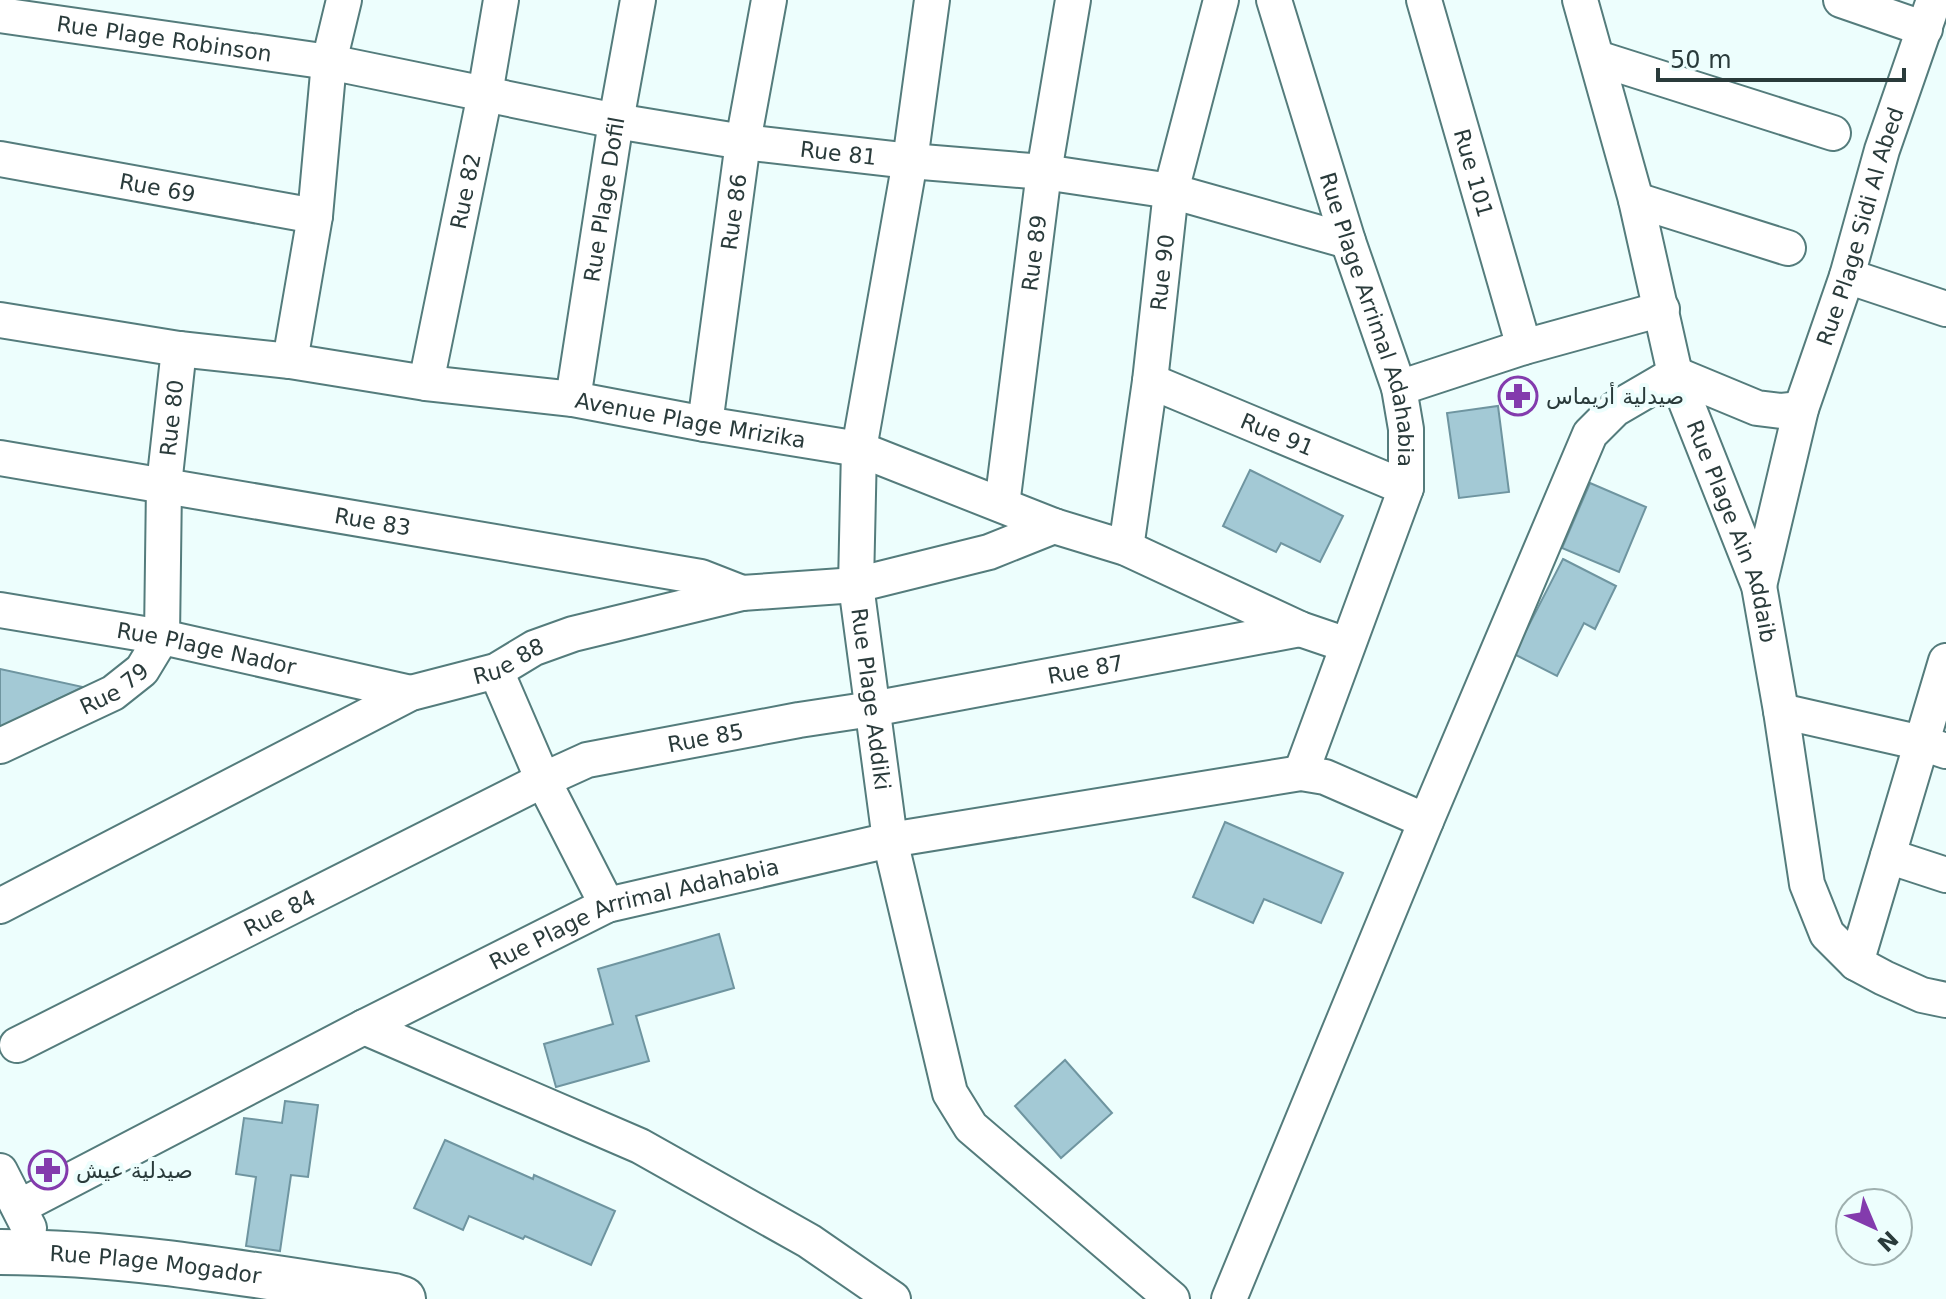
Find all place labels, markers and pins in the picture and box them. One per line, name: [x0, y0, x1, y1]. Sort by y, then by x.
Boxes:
pharmacy icon: صيدلية أريماس: [1497, 375, 1539, 417]
place label: صيدلية أريماس: [1546, 382, 1684, 410]
pharmacy icon: صيدلية عيش: [27, 1149, 69, 1191]
place label: صيدلية عيش: [76, 1158, 193, 1184]

